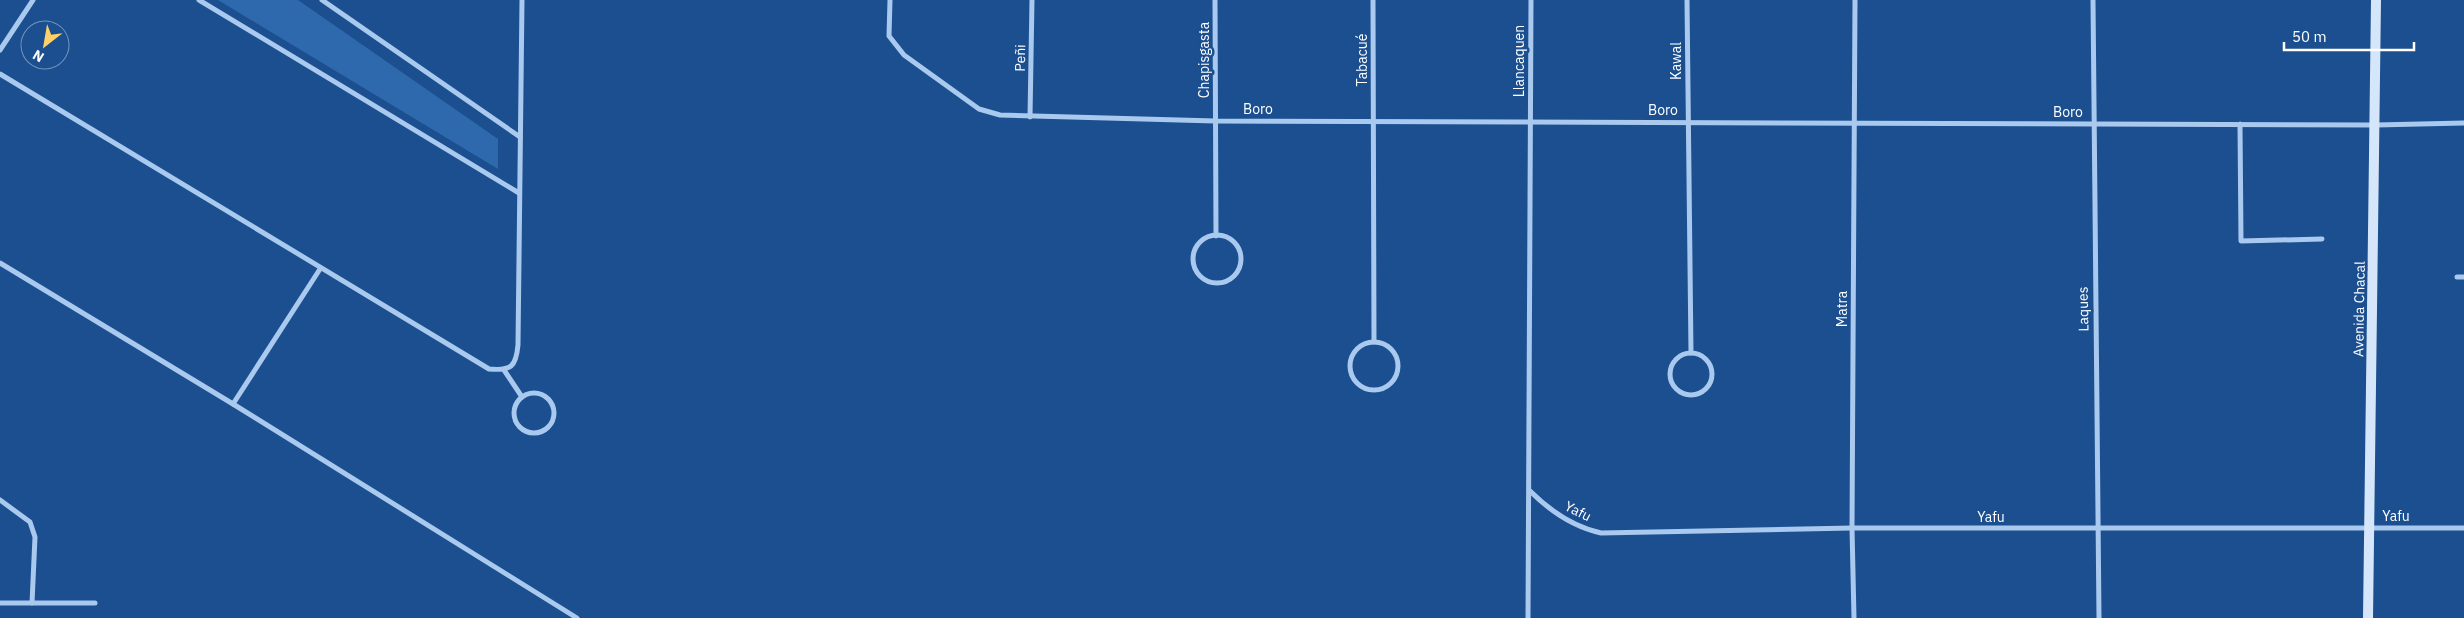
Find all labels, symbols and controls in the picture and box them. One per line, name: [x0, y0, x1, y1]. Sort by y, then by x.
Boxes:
north arrow: [20, 20, 70, 70]
scale bar: [2284, 20, 2414, 52]
street label: Chapisgasta: [1195, 21, 1213, 98]
street label: Llancaquen: [1510, 25, 1528, 97]
text: 50 m: [2292, 27, 2327, 46]
street label: Tabacué: [1353, 33, 1371, 86]
street label: Kawal: [1667, 42, 1685, 80]
street label: Peñi: [1011, 44, 1029, 72]
text: N: [29, 46, 47, 66]
street label: Boro: [1243, 100, 1273, 118]
street label: Boro: [1648, 101, 1678, 119]
street label: Boro: [2053, 103, 2083, 121]
street label: Avenida Chacal: [2349, 261, 2369, 357]
street label: Laques: [2074, 286, 2092, 332]
street label: Matra: [1833, 290, 1851, 327]
street label: Yafu: [1562, 497, 1594, 525]
street label: Yafu: [2382, 507, 2410, 525]
street label: Yafu: [1977, 508, 2005, 526]

